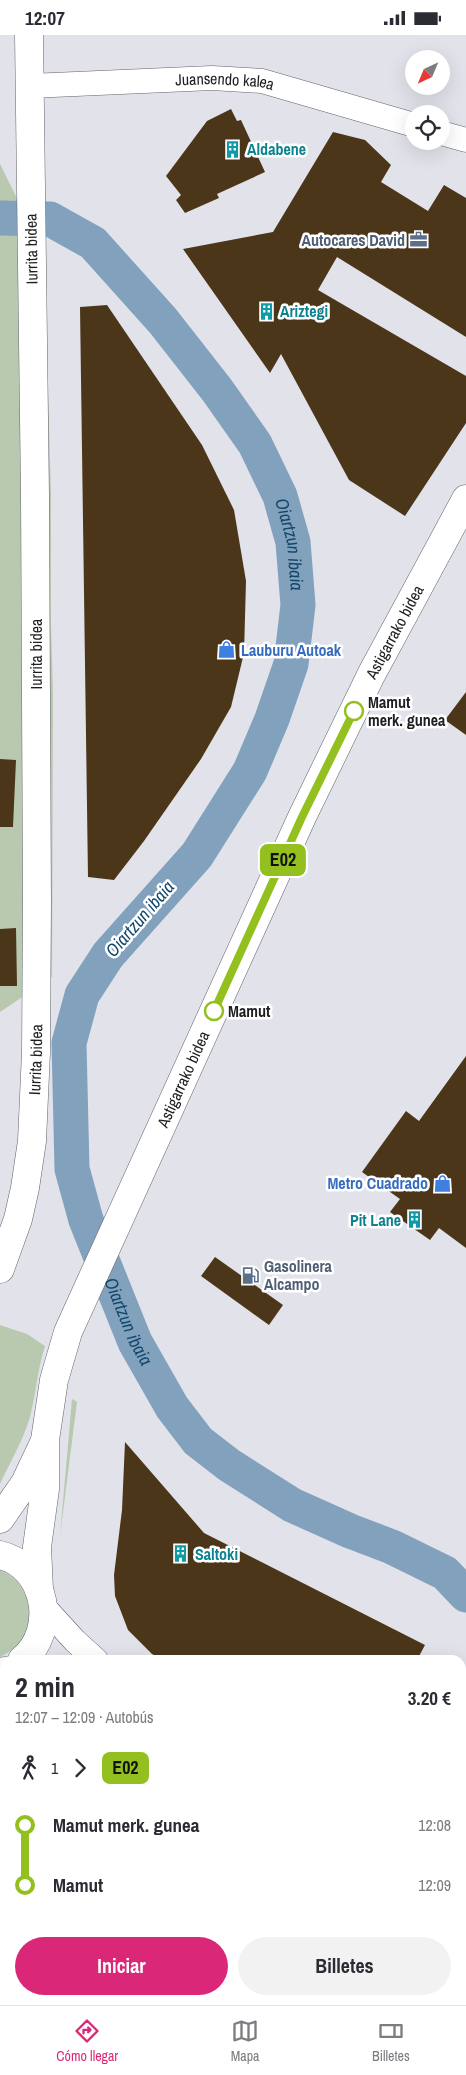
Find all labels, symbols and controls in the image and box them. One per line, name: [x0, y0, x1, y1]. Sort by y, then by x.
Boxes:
text: 12:07: [25, 5, 65, 31]
north arrow: [405, 50, 450, 95]
map controls: [405, 50, 450, 150]
street label: Juansendo kalea: [175, 67, 278, 95]
button: locate: [405, 105, 450, 150]
place label: Aldabene: [247, 138, 306, 160]
building icon: Aldabene: [223, 139, 243, 159]
street label: Iurrita bidea: [19, 213, 43, 285]
place label: Autocares David: [301, 229, 405, 251]
office icon: Autocares David: [409, 230, 429, 250]
place label: Ariztegi: [280, 300, 328, 322]
building icon: Ariztegi: [256, 301, 276, 321]
water label: Oiartzun ibaia: [269, 495, 310, 591]
street label: Astigarrako bidea: [360, 580, 429, 683]
street label: Iurrita bidea: [25, 618, 47, 689]
place label: Lauburu Autoak: [241, 639, 342, 661]
shop icon: Lauburu Autoak: [217, 640, 237, 660]
place label: Mamut merk. gunea: [368, 691, 446, 731]
marker: Mamut merk. gunea: [344, 701, 364, 721]
line badge: E02: [254, 844, 312, 876]
text: E02: [270, 847, 296, 872]
water label: Oiartzun ibaia: [100, 875, 180, 962]
place label: Mamut: [228, 1000, 271, 1022]
marker: Mamut: [204, 1001, 224, 1021]
street label: Iurrita bidea: [23, 1023, 47, 1095]
street label: Astigarrako bidea: [151, 1027, 215, 1132]
place label: Metro Cuadrado: [327, 1172, 428, 1194]
shop icon: Metro Cuadrado: [432, 1173, 452, 1193]
place label: Pit Lane: [350, 1209, 401, 1231]
building icon: Pit Lane: [405, 1210, 425, 1230]
place label: Gasolinera Alcampo: [264, 1255, 333, 1295]
fuel station icon: Gasolinera Alcampo: [240, 1265, 260, 1285]
water label: Oiartzun ibaia: [98, 1274, 159, 1370]
place label: Saltoki: [195, 1543, 238, 1565]
building icon: Saltoki: [171, 1544, 191, 1564]
text: 2 min: [15, 1668, 75, 1706]
text: 3.20 €: [408, 1685, 451, 1711]
text: 12:07 – 12:09 · Autobús: [15, 1706, 154, 1728]
icon: walk: [15, 1754, 43, 1782]
icon: forward: [66, 1754, 94, 1782]
text: E02: [112, 1755, 139, 1780]
text: 1: [51, 1757, 58, 1779]
text: Mamut merk. gunea: [53, 1812, 199, 1838]
text: 12:08: [418, 1814, 451, 1836]
text: Mamut: [53, 1872, 103, 1898]
text: 12:09: [418, 1874, 451, 1896]
button: Iniciar: [15, 1937, 228, 1995]
button: Billetes: [238, 1937, 451, 1995]
tab: Cómo llegar: [56, 2017, 118, 2065]
tab: Mapa: [231, 2017, 259, 2065]
tab: Billetes: [372, 2017, 410, 2065]

